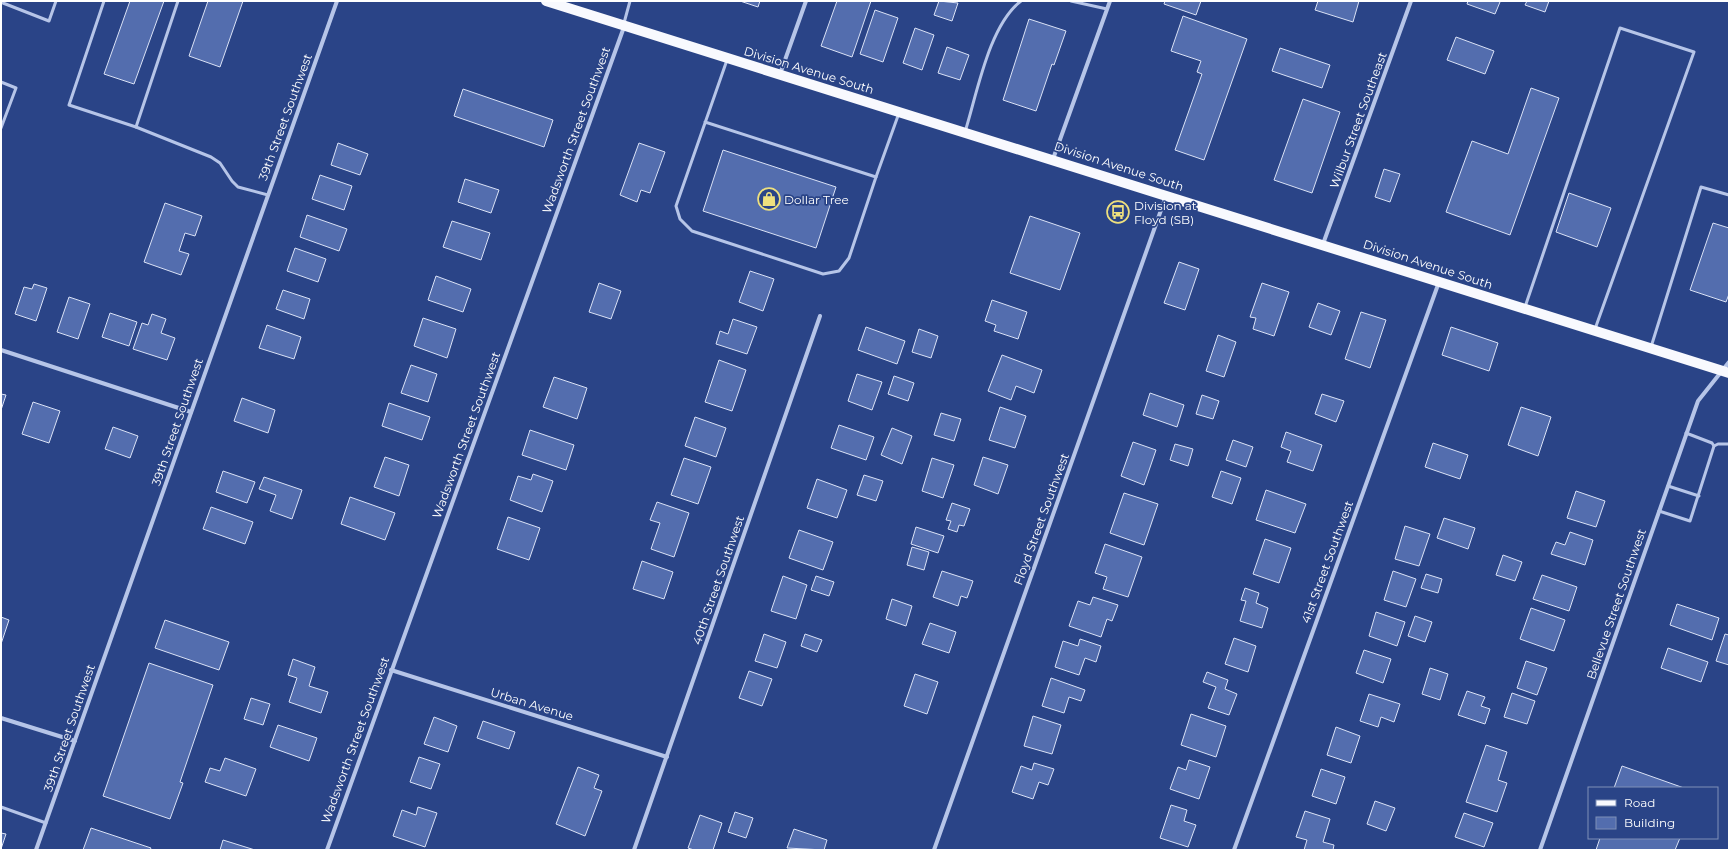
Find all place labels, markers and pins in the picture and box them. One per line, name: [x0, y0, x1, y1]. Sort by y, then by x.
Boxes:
shop icon: Dollar Tree: [756, 186, 782, 212]
place label: Dollar Tree: [784, 192, 849, 207]
place label: Division at Floyd (SB): [1134, 198, 1197, 227]
bus stop icon: Division at Floyd (SB): [1105, 199, 1131, 225]

